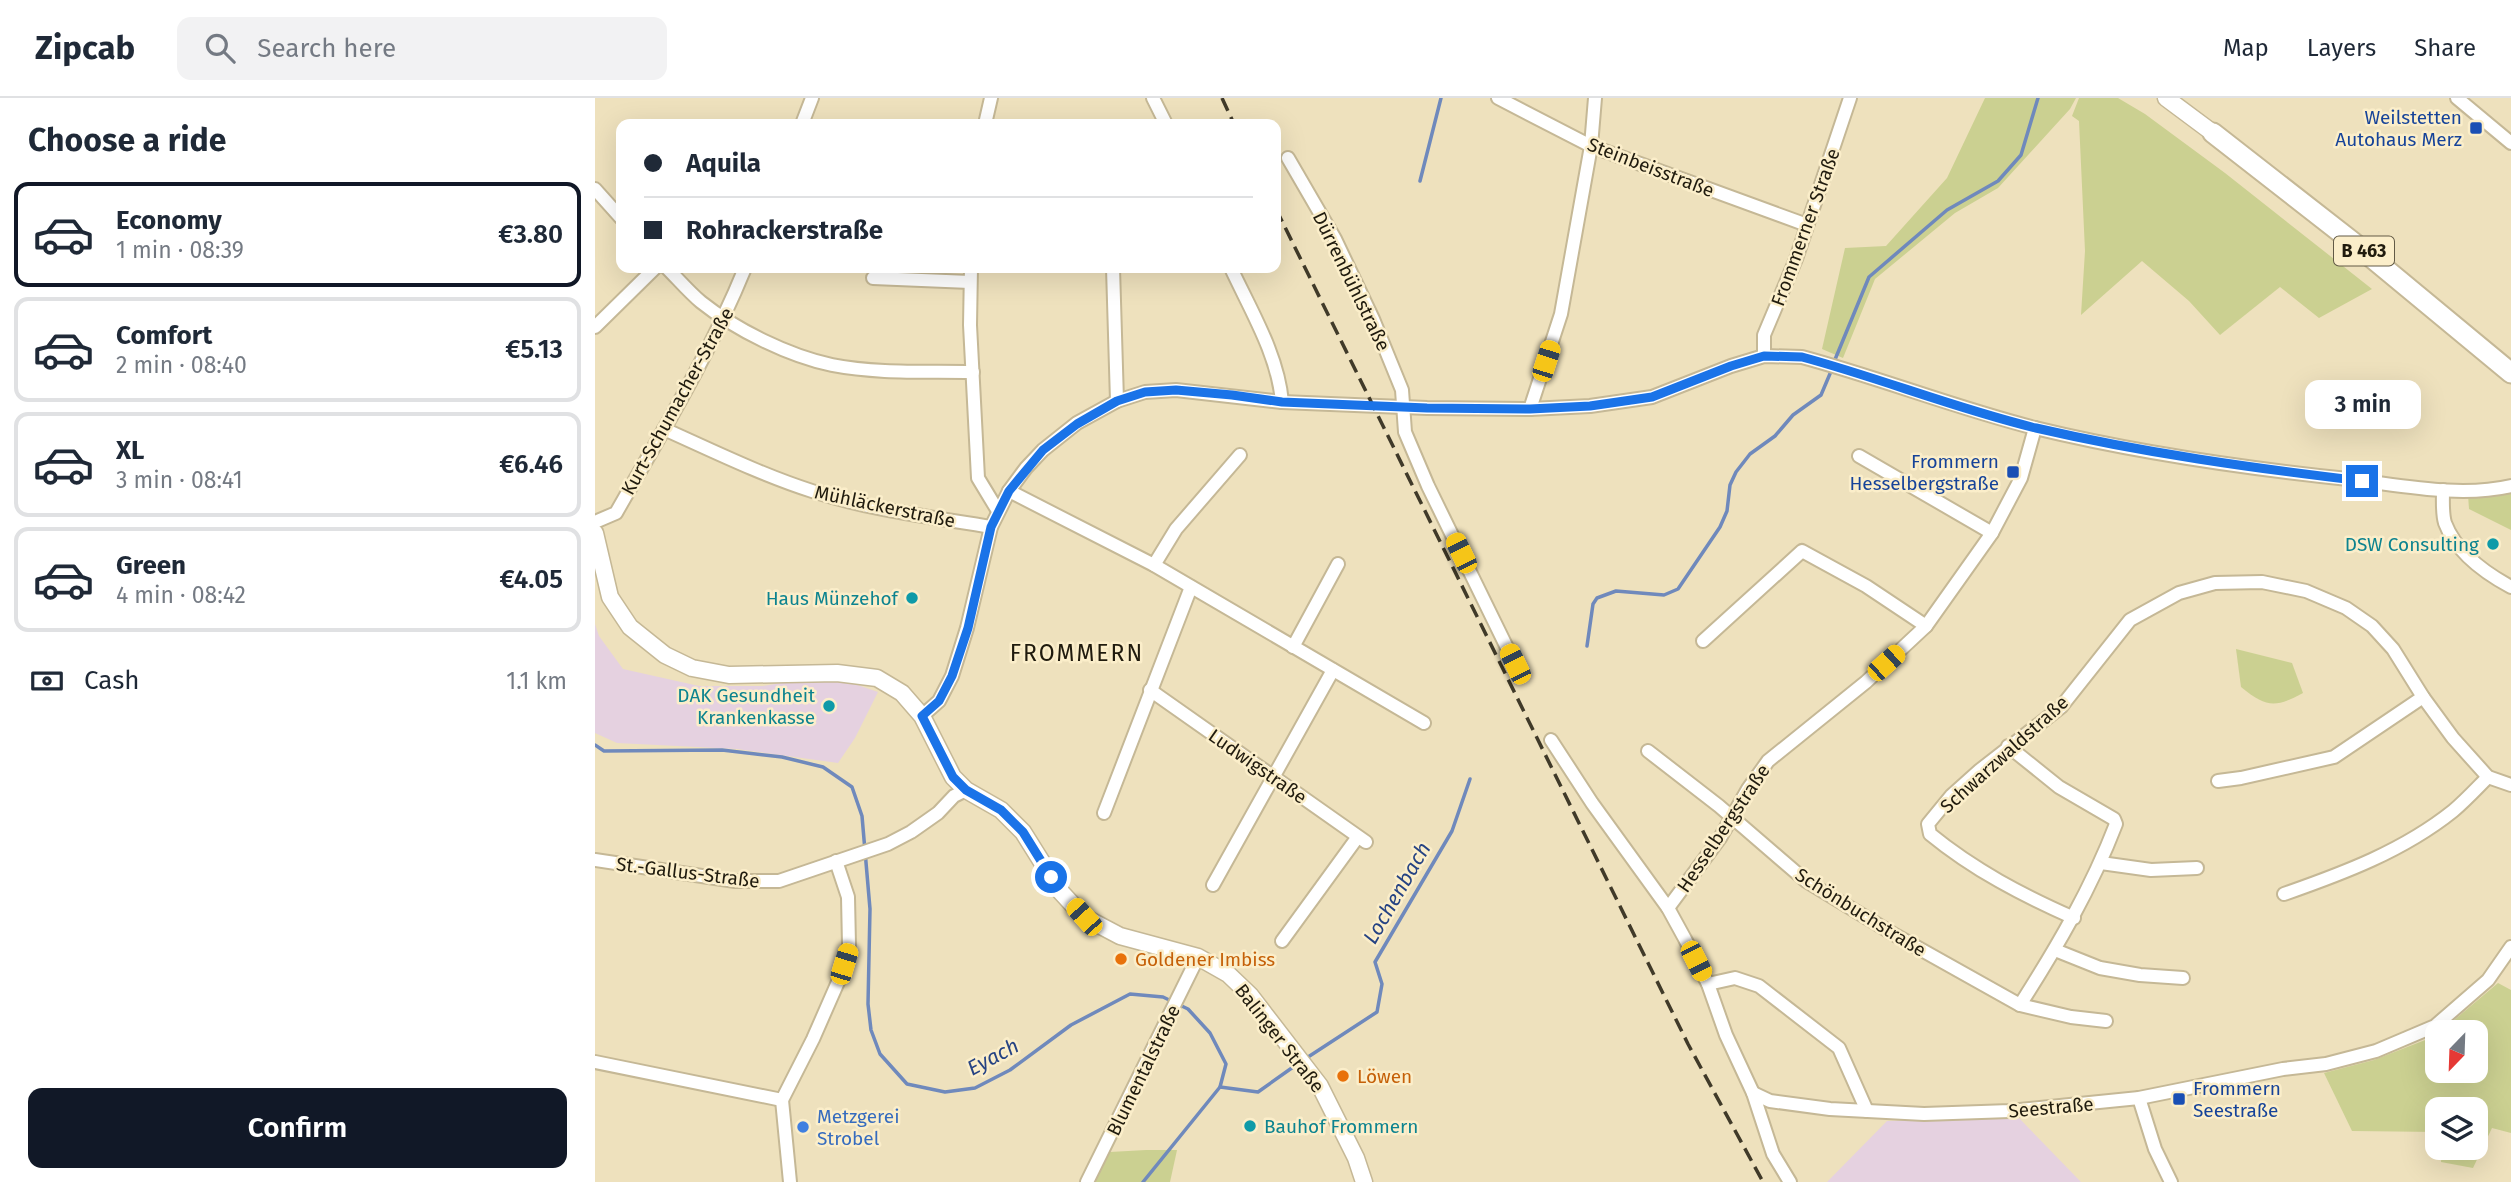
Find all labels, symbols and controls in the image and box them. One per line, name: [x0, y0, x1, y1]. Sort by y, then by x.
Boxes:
search box: [177, 17, 667, 80]
text: Zipcab: [35, 28, 135, 68]
icon: search: [201, 29, 239, 67]
text: Search here: [257, 33, 396, 64]
text: Map: [2223, 34, 2269, 62]
text: Layers: [2307, 34, 2376, 62]
text: Share: [2414, 34, 2476, 62]
place label: Weilstetten Autohaus Merz: [2335, 106, 2462, 151]
marker: Weilstetten Autohaus Merz: [2468, 120, 2484, 136]
text: Choose a ride: [28, 121, 226, 159]
street label: Steinbeisstraße: [1584, 133, 1717, 202]
street label: Frommerner Straße: [1766, 145, 1845, 309]
text: Aquila: [686, 148, 761, 179]
icon: car: [32, 203, 95, 266]
text: Economy: [116, 205, 222, 236]
street label: Dürrenbühlstraße: [1308, 208, 1395, 355]
text: Rohrackerstraße: [686, 215, 883, 246]
text: €3.80: [498, 219, 563, 250]
text: 1 min · 08:39: [116, 236, 244, 264]
road number: B 463: [2334, 236, 2394, 266]
street label: Kurt-Schumacher-Straße: [616, 304, 739, 499]
icon: car: [32, 318, 95, 381]
text: Comfort: [116, 320, 212, 351]
text: €5.13: [505, 334, 563, 365]
car: [1530, 338, 1563, 384]
text: 2 min · 08:40: [116, 351, 247, 379]
callout: 3 min: [2304, 380, 2420, 428]
text: 3 min: [2335, 390, 2391, 418]
icon: car: [32, 433, 95, 496]
text: XL: [116, 435, 144, 466]
text: €6.46: [499, 449, 563, 480]
place label: Frommern Hesselbergstraße: [1849, 450, 1999, 495]
marker: Frommern Hesselbergstraße: [2005, 464, 2021, 480]
route end: [2346, 465, 2378, 497]
text: 3 min · 08:41: [116, 466, 243, 494]
street label: Mühläckerstraße: [812, 480, 957, 533]
car: [1443, 530, 1480, 576]
place label: DSW Consulting: [2345, 533, 2479, 556]
marker: DSW Consulting: [2485, 536, 2501, 552]
icon: car: [32, 548, 95, 611]
text: Green: [116, 550, 186, 581]
text: €4.05: [499, 564, 563, 595]
text: 4 min · 08:42: [116, 581, 246, 609]
place label: Haus Münzehof: [766, 587, 900, 610]
marker: Haus Münzehof: [904, 590, 920, 606]
district label: FROMMERN: [1010, 639, 1144, 667]
car: [1497, 641, 1534, 687]
car: [1864, 641, 1909, 685]
icon: cash: [28, 662, 66, 700]
text: Cash: [84, 665, 140, 696]
text: 1.1 km: [506, 667, 567, 695]
place label: DAK Gesundheit Krankenkasse: [677, 684, 815, 729]
street label: Schwarzwaldstraße: [1936, 691, 2073, 818]
marker: DAK Gesundheit Krankenkasse: [821, 698, 837, 714]
street label: Ludwigstraße: [1204, 724, 1311, 809]
street label: Hesselbergstraße: [1672, 760, 1775, 897]
water label: Lochenbach: [1357, 837, 1437, 949]
street label: St.-Gallus-Straße: [615, 852, 761, 893]
route start: [1035, 861, 1067, 893]
street label: Schönbuchstraße: [1791, 863, 1930, 962]
car: [1063, 894, 1106, 940]
car: [1678, 938, 1715, 984]
car: [828, 941, 861, 987]
place label: Goldener Imbiss: [1135, 948, 1275, 971]
marker: Goldener Imbiss: [1113, 951, 1129, 967]
street label: Balinger Straße: [1230, 979, 1329, 1097]
street label: Blumentalstraße: [1102, 1001, 1185, 1139]
north arrow: [2425, 1020, 2489, 1083]
map controls: [2425, 1020, 2488, 1160]
water label: Eyach: [963, 1033, 1023, 1081]
place label: Löwen: [1357, 1065, 1412, 1088]
marker: Löwen: [1335, 1068, 1351, 1084]
place label: Frommern Seestraße: [2193, 1077, 2281, 1122]
button: Confirm: [28, 1088, 567, 1168]
marker: Frommern Seestraße: [2171, 1091, 2187, 1107]
street label: Seestraße: [2007, 1092, 2095, 1123]
button: layers: [2425, 1097, 2488, 1160]
place label: Metzgerei Strobel: [817, 1105, 900, 1150]
place label: Bauhof Frommern: [1264, 1115, 1419, 1138]
marker: Bauhof Frommern: [1242, 1118, 1258, 1134]
marker: Metzgerei Strobel: [795, 1119, 811, 1135]

